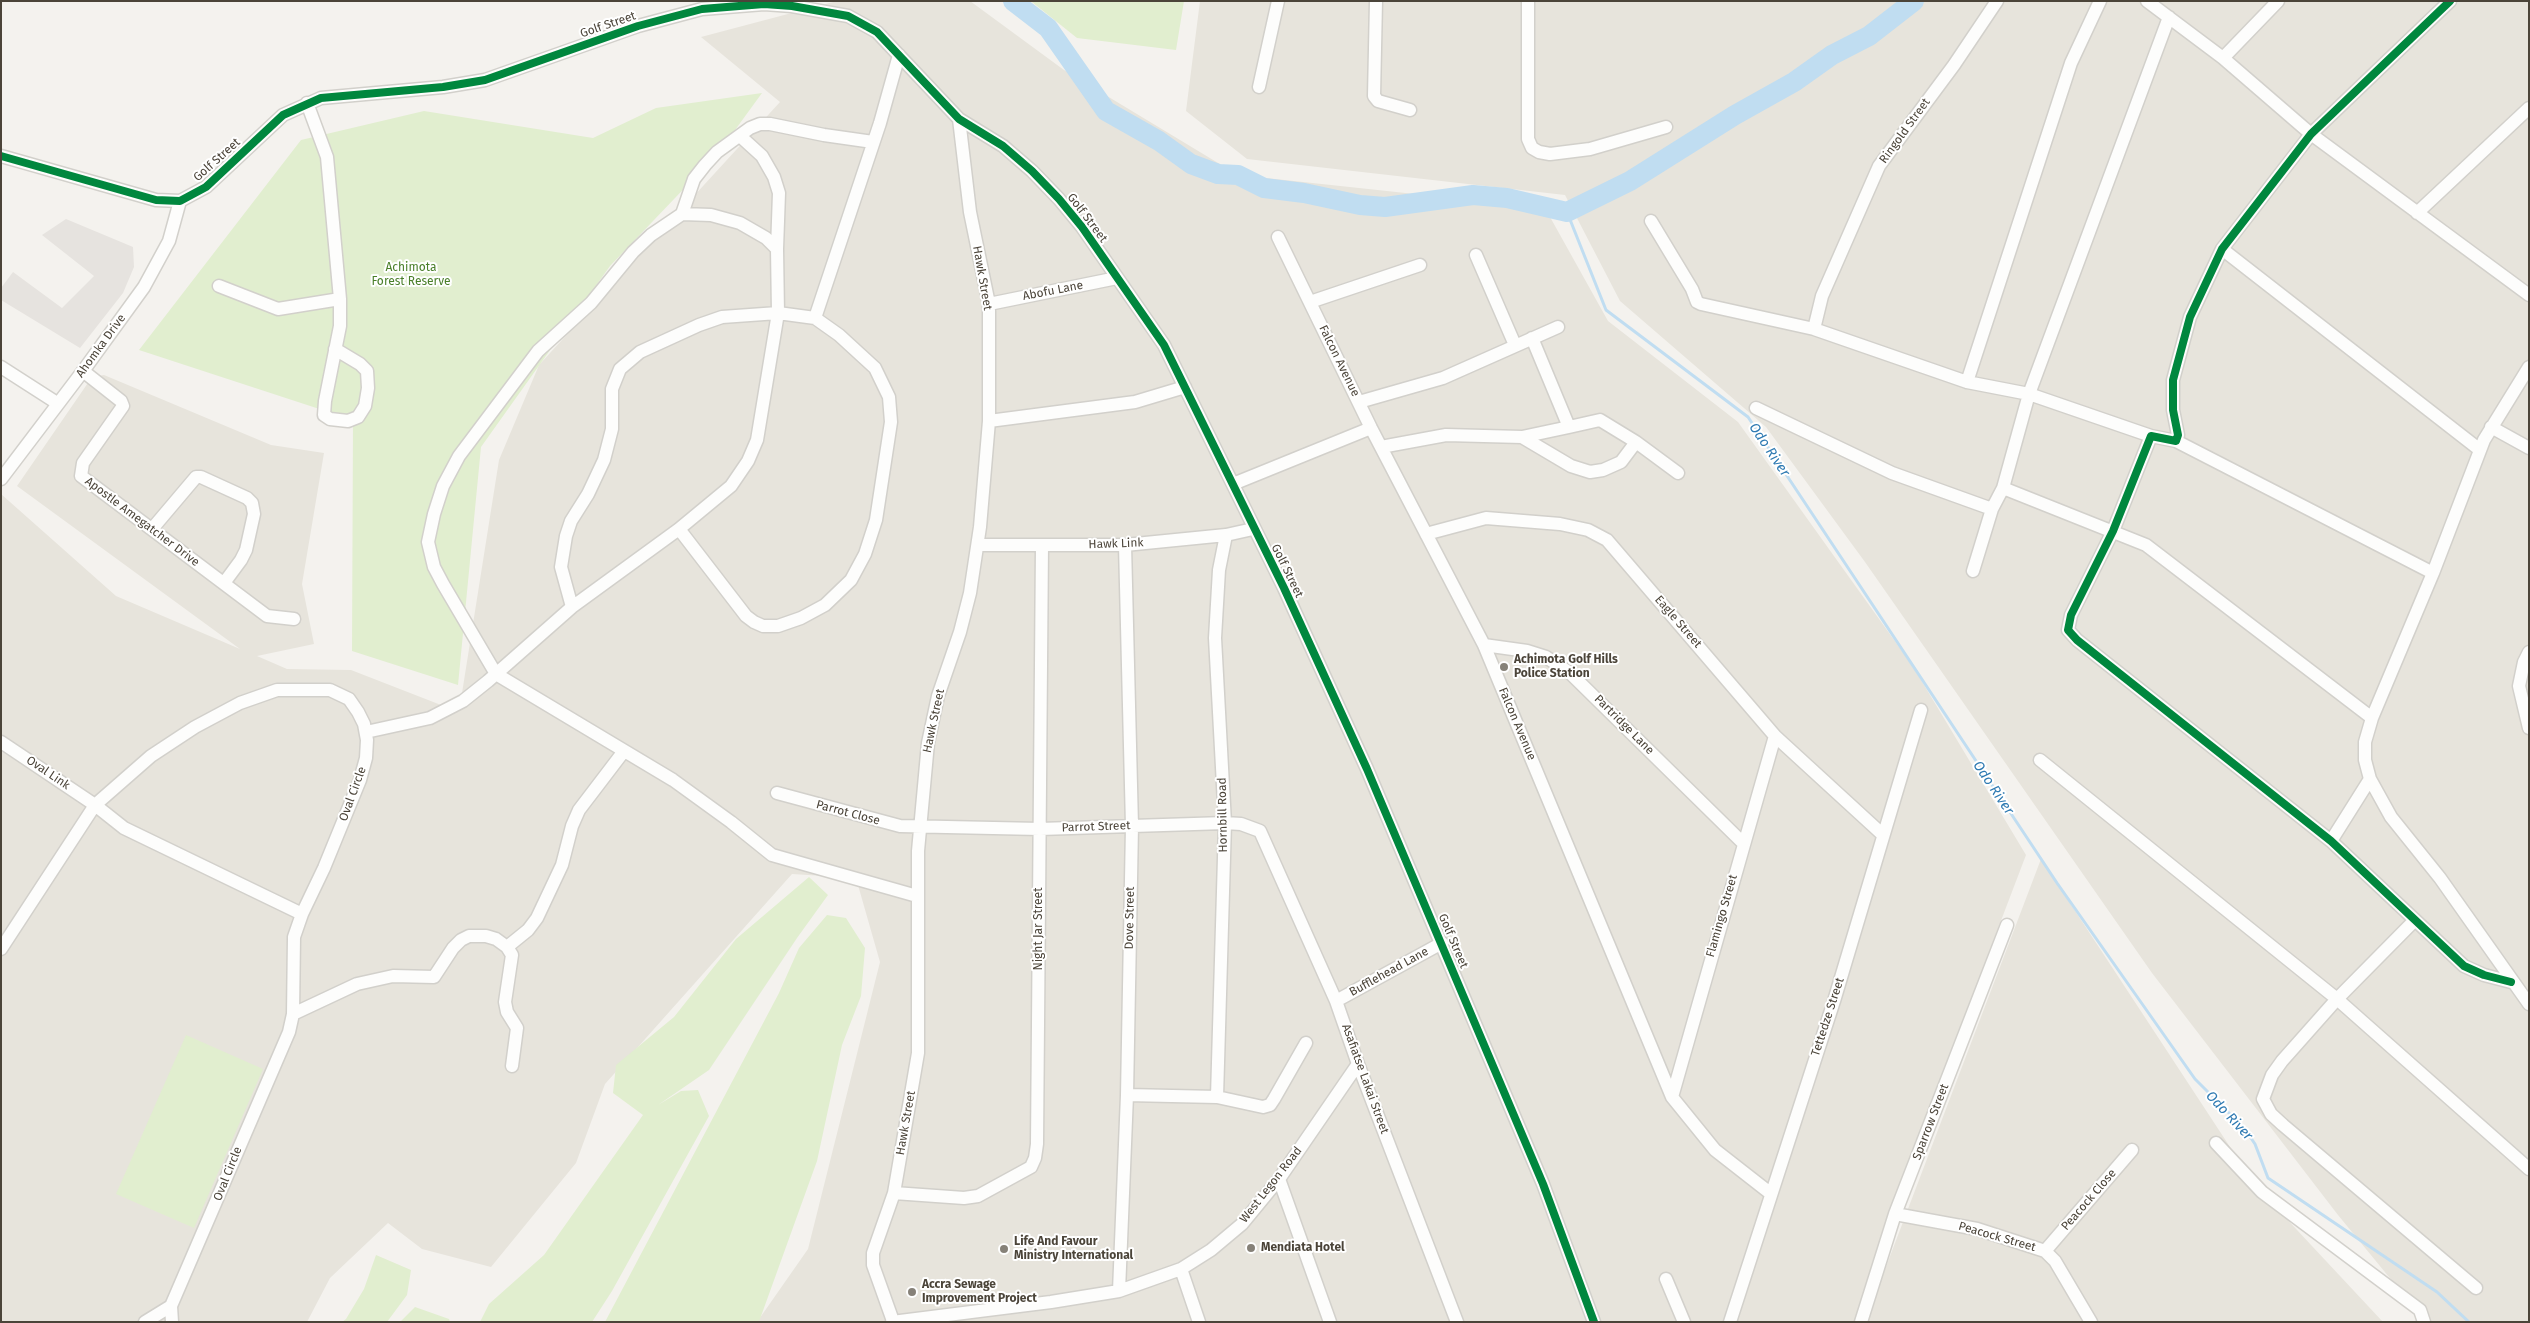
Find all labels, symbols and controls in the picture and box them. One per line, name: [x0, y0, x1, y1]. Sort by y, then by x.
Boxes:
street label: Golf Street: [578, 9, 638, 41]
street label: Ringold Street: [1877, 96, 1933, 166]
street label: Golf Street: [191, 135, 243, 185]
street label: Golf Street: [1064, 191, 1110, 245]
street label: Hawk Street: [969, 245, 995, 311]
park label: Achimota Forest Reserve: [371, 261, 451, 289]
street label: Abofu Lane: [1022, 278, 1084, 304]
street label: Ahomka Drive: [73, 311, 129, 381]
street label: Falcon Avenue: [1316, 323, 1362, 399]
water label: Odo River: [1745, 420, 1793, 480]
street label: Apostle Amegatcher Drive: [82, 474, 202, 570]
street label: Hawk Link: [1088, 536, 1144, 552]
street label: Golf Street: [1268, 542, 1306, 600]
street label: Eagle Street: [1651, 593, 1705, 651]
place label: Achimota Golf Hills Police Station: [1514, 653, 1618, 681]
marker: Achimota Golf Hills Police Station: [1498, 661, 1510, 673]
street label: Falcon Avenue: [1495, 685, 1539, 763]
street label: Hawk Street: [920, 688, 948, 754]
street label: Partridge Lane: [1591, 692, 1657, 758]
street label: Oval Link: [23, 753, 73, 793]
water label: Odo River: [1969, 758, 2017, 818]
street label: Oval Circle: [336, 765, 370, 823]
street label: Hornbill Road: [1215, 777, 1231, 853]
street label: Parrot Close: [815, 798, 881, 828]
street label: Parrot Street: [1061, 819, 1131, 835]
street label: Flamingo Street: [1703, 873, 1741, 959]
street label: Dove Street: [1122, 886, 1138, 950]
street label: Night Jar Street: [1032, 888, 1046, 970]
street label: Golf Street: [1435, 912, 1471, 970]
street label: Bufflehead Lane: [1347, 944, 1431, 1000]
street label: Tettedze Street: [1809, 976, 1847, 1058]
street label: Asafiatse Lakai Street: [1338, 1022, 1392, 1136]
street label: Sparrow Street: [1910, 1082, 1952, 1162]
water label: Odo River: [2202, 1088, 2256, 1144]
street label: Hawk Street: [893, 1090, 919, 1156]
street label: West Legon Road: [1237, 1144, 1305, 1226]
street label: Oval Circle: [211, 1145, 245, 1203]
street label: Peacock Close: [2059, 1166, 2119, 1234]
street label: Peacock Street: [1957, 1219, 2037, 1255]
place label: Life And Favour Ministry International: [1014, 1235, 1133, 1263]
place label: Mendiata Hotel: [1261, 1241, 1345, 1255]
marker: Mendiata Hotel: [1245, 1242, 1257, 1254]
marker: Life And Favour Ministry International: [998, 1243, 1010, 1255]
place label: Accra Sewage Improvement Project: [922, 1278, 1037, 1306]
marker: Accra Sewage Improvement Project: [906, 1286, 918, 1298]

